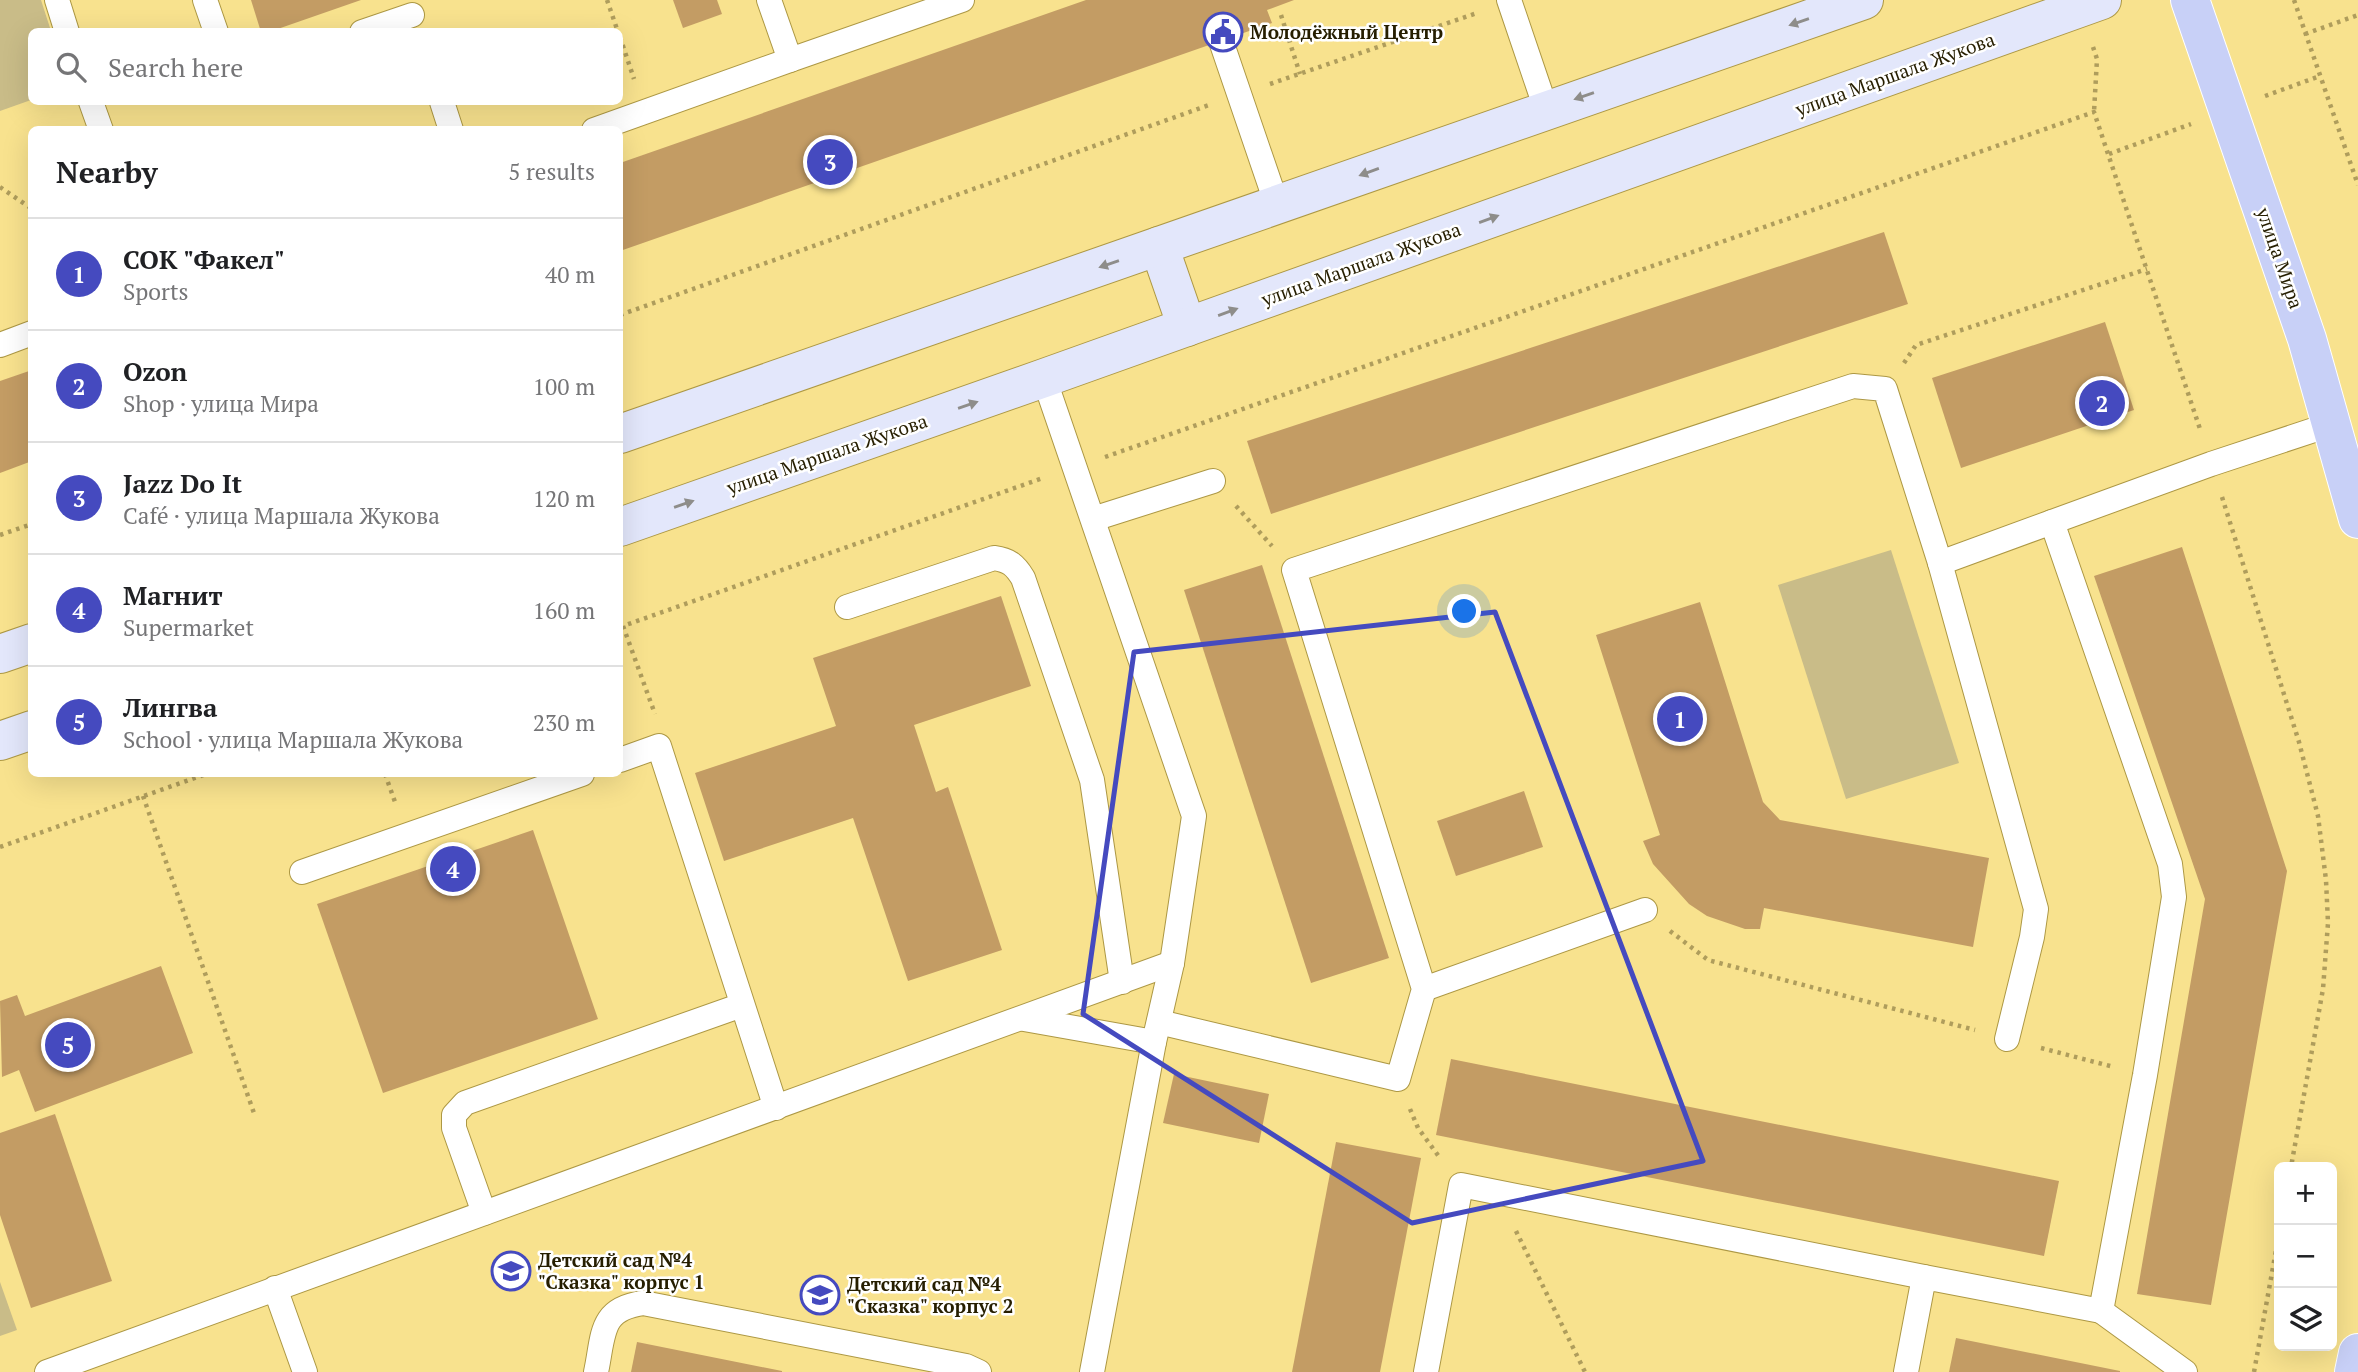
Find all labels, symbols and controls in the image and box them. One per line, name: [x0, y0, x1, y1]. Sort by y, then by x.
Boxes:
public building icon: Молодёжный Центр: [1202, 11, 1244, 53]
one-way arrow: [1789, 17, 1810, 28]
place label: Молодёжный Центр: [1250, 19, 1443, 44]
street label: улица Маршала Жукова: [1791, 26, 1998, 122]
search box: [28, 28, 623, 105]
icon: search: [52, 48, 90, 86]
text: Search here: [108, 50, 243, 84]
one-way arrow: [1573, 91, 1594, 102]
pin: 3: [807, 136, 853, 188]
text: Nearby: [56, 152, 158, 192]
text: 5 results: [508, 156, 595, 187]
one-way arrow: [1359, 167, 1380, 178]
street label: улица Мира: [2251, 203, 2310, 312]
one-way arrow: [1478, 213, 1499, 224]
street label: улица Маршала Жукова: [1257, 216, 1464, 312]
text: СОК "Факел": [123, 242, 285, 276]
text: 1: [73, 259, 86, 290]
text: 40 m: [545, 259, 595, 290]
one-way arrow: [1098, 259, 1119, 270]
text: Sports: [123, 276, 188, 307]
one-way arrow: [1218, 306, 1239, 317]
text: Ozon: [123, 354, 187, 388]
text: 2: [73, 371, 86, 402]
text: 100 m: [533, 371, 595, 402]
pin: 2: [2079, 377, 2125, 429]
text: Shop · улица Мира: [123, 388, 319, 419]
one-way arrow: [958, 399, 979, 410]
street label: улица Маршала Жукова: [722, 407, 931, 500]
text: Jazz Do It: [123, 466, 242, 500]
text: 3: [73, 483, 86, 514]
text: 120 m: [533, 483, 595, 514]
one-way arrow: [673, 498, 694, 509]
text: Café · улица Маршала Жукова: [123, 500, 440, 531]
text: Магнит: [123, 578, 223, 612]
your location: [1447, 594, 1481, 628]
text: 4: [73, 595, 86, 626]
text: 160 m: [533, 595, 595, 626]
text: Supermarket: [123, 612, 254, 643]
text: Лингва: [123, 690, 217, 724]
pin: 1: [1657, 693, 1703, 745]
text: 5: [73, 707, 86, 738]
text: 230 m: [533, 707, 595, 738]
text: School · улица Маршала Жукова: [123, 724, 463, 755]
pin: 4: [430, 843, 476, 895]
pin: 5: [45, 1019, 91, 1071]
map controls: [2274, 1162, 2337, 1351]
button: +: [2274, 1162, 2337, 1225]
button: −: [2274, 1225, 2337, 1288]
place label: Детский сад №4 "Сказка" корпус 1: [538, 1247, 705, 1294]
school or university icon: Детский сад №4 "Сказка" корпус 1: [490, 1250, 532, 1292]
place label: Детский сад №4 "Сказка" корпус 2: [847, 1271, 1014, 1318]
school or university icon: Детский сад №4 "Сказка" корпус 2: [799, 1274, 841, 1316]
button: layers: [2274, 1288, 2337, 1351]

